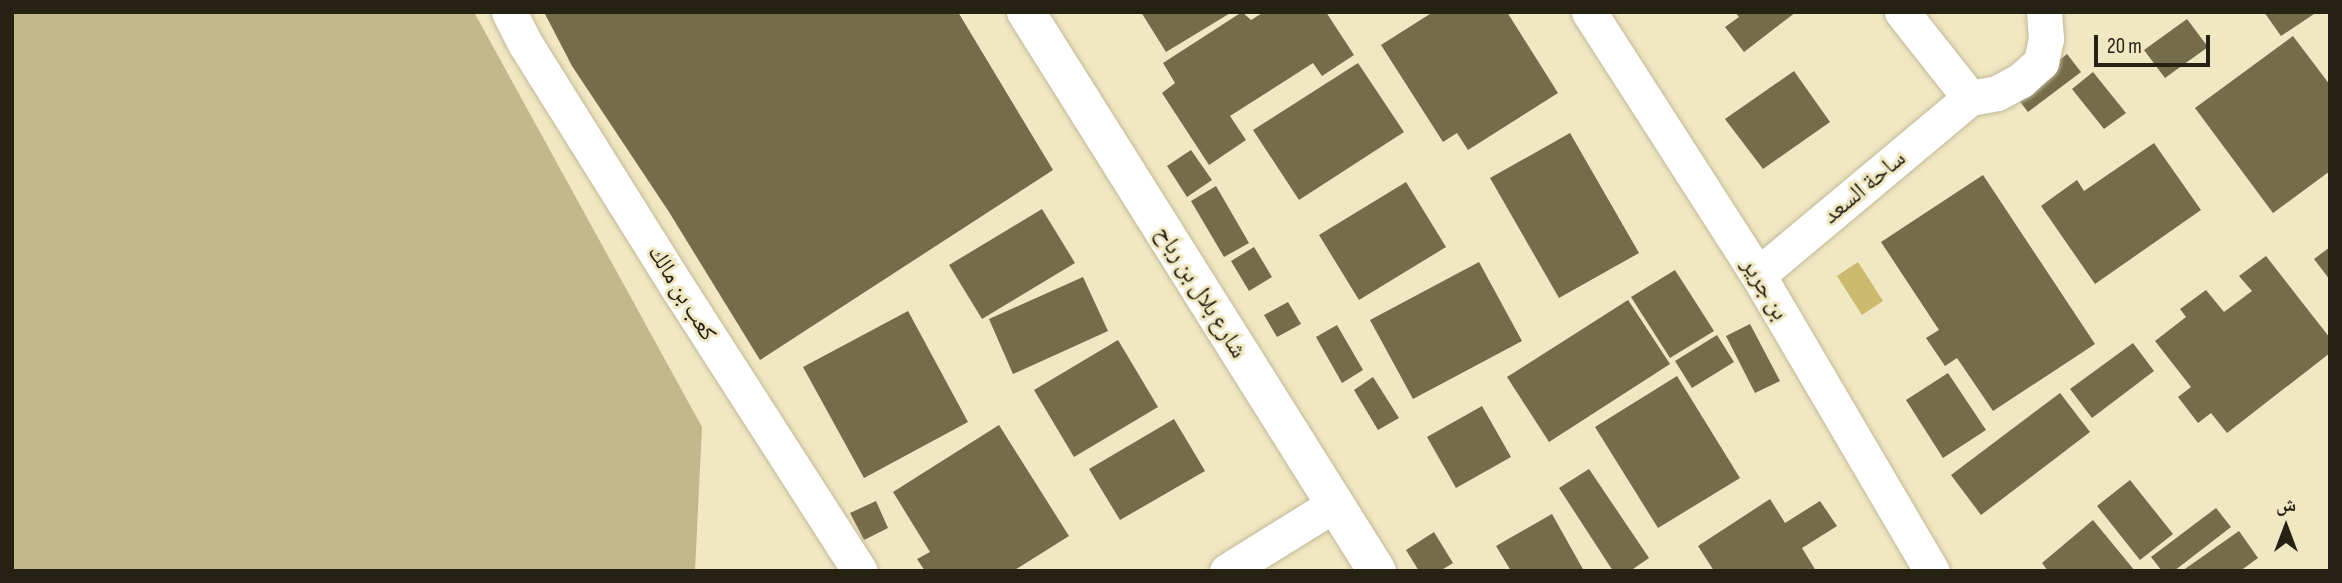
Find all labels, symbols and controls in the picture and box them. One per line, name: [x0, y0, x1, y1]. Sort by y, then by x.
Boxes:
scale bar: [2097, 21, 2212, 65]
text: 20 m: [2107, 34, 2142, 59]
street label: ساحة السعد: [1817, 144, 1911, 230]
street label: شارع بلال بن رباح: [1149, 221, 1253, 363]
street label: كعب بن مالك: [641, 240, 723, 346]
street label: بن جرير: [1735, 253, 1795, 325]
north arrow: [2251, 492, 2321, 562]
text: ش: [2276, 494, 2296, 517]

